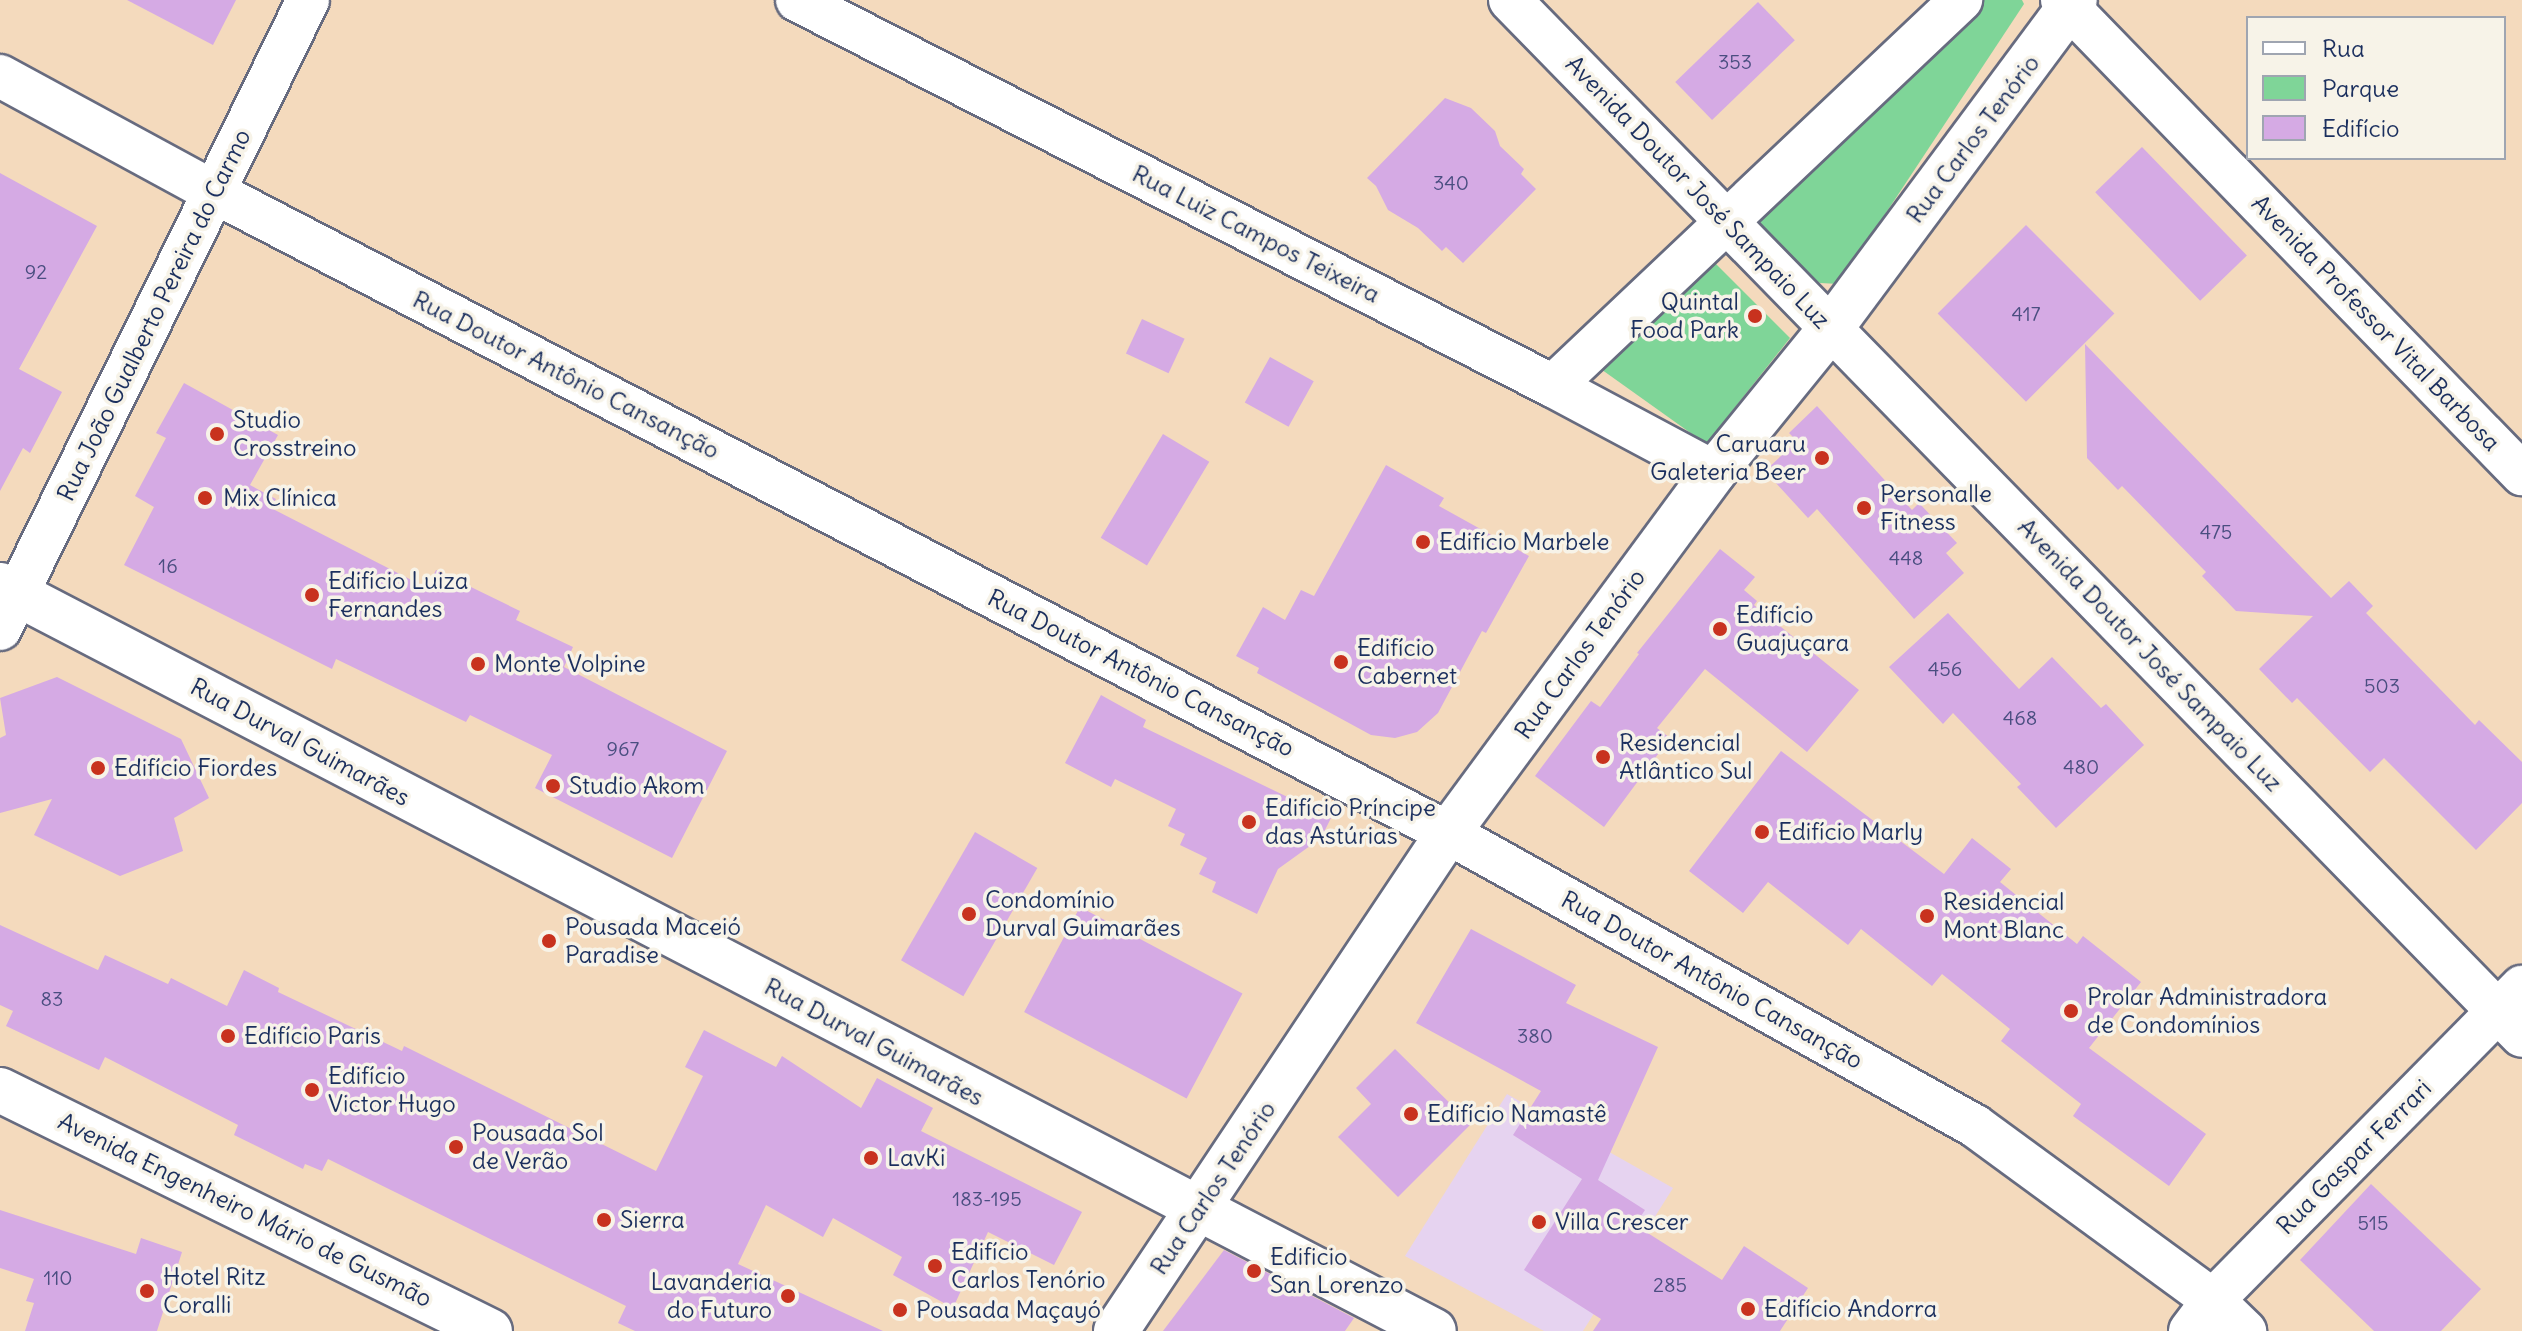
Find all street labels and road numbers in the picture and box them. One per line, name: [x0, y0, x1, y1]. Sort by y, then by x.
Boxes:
street label: Rua Carlos Tenório: [1900, 49, 2046, 229]
street label: Avenida Doutor José Sampaio Luz: [1560, 50, 1836, 334]
street label: Rua João Gualberto Pereira do Carmo: [51, 124, 257, 506]
street label: Rua Luiz Campos Teixeira: [1127, 159, 1385, 309]
street label: Avenida Professor Vital Barbosa: [2246, 189, 2506, 457]
street label: Rua Doutor Antônio Cansanção: [408, 285, 724, 465]
street label: Avenida Doutor José Sampaio Luz: [2012, 513, 2288, 797]
street label: Rua Carlos Tenório: [1509, 563, 1651, 745]
street label: Rua Doutor Antônio Cansanção: [983, 583, 1299, 763]
street label: Rua Durval Guimarães: [186, 672, 414, 812]
street label: Rua Doutor Antônio Cansanção: [1556, 885, 1868, 1075]
street label: Rua Durval Guimarães: [760, 972, 988, 1112]
street label: Rua Gaspar Ferrari: [2271, 1074, 2437, 1240]
street label: Rua Carlos Tenório: [1144, 1096, 1282, 1280]
street label: Avenida Engenheiro Mário de Gusmão: [54, 1107, 436, 1313]

